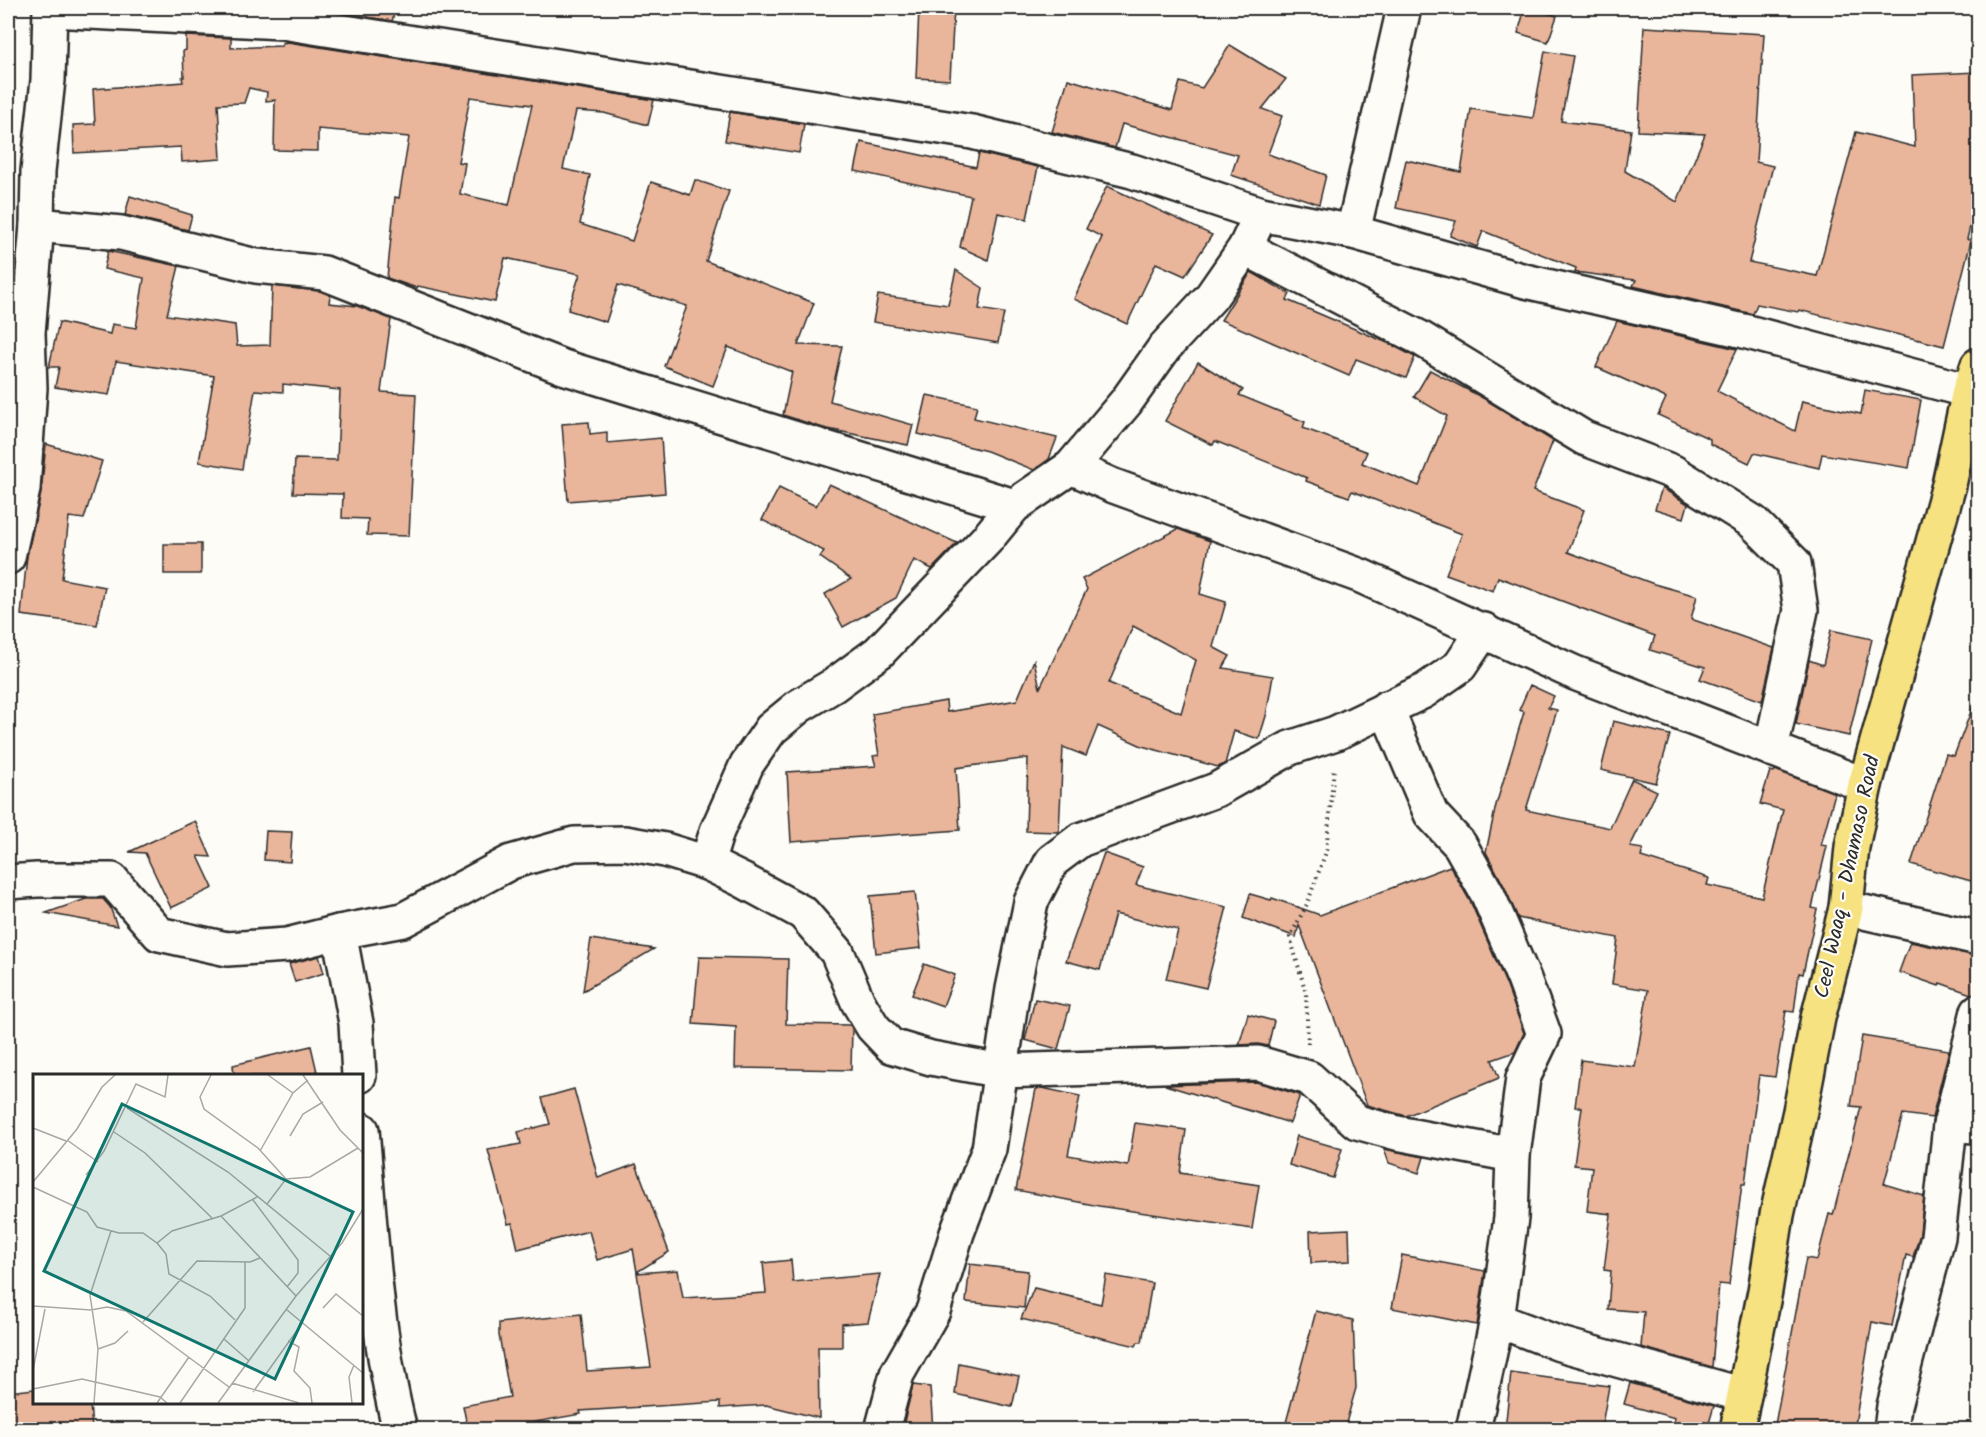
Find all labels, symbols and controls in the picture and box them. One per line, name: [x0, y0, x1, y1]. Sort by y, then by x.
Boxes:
street label: Ceel Waaq - Dhamaso Road: [1806, 752, 1890, 1002]
inset map: [33, 1074, 363, 1404]

